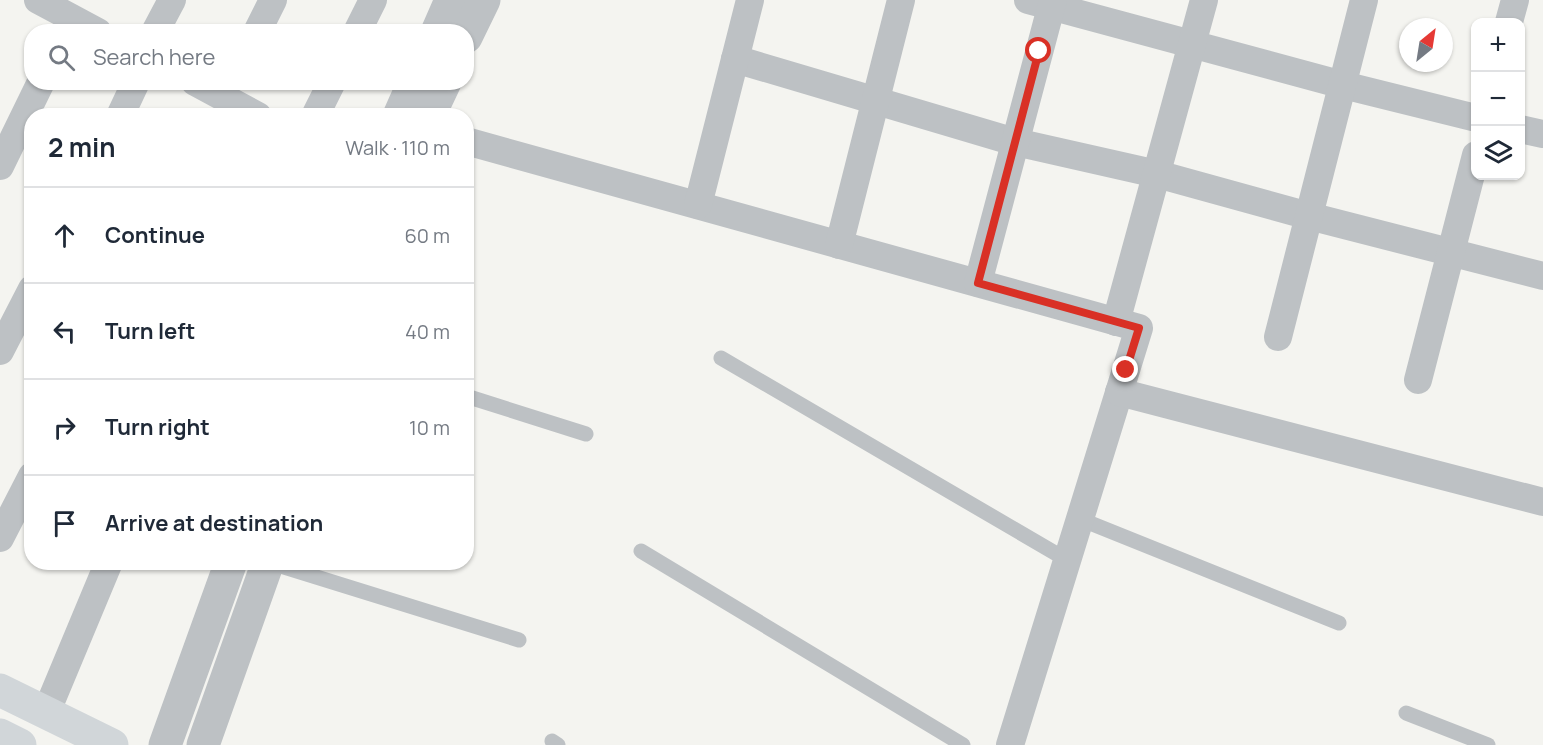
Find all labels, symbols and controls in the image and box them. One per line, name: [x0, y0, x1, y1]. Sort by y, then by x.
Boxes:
north arrow: [1399, 18, 1453, 72]
map controls: [1471, 18, 1525, 180]
button: +: [1471, 18, 1525, 72]
search box: [24, 24, 474, 90]
route start: [1025, 37, 1051, 63]
icon: search: [45, 41, 78, 74]
text: Search here: [93, 42, 215, 72]
button: −: [1471, 72, 1525, 126]
button: layers: [1471, 126, 1525, 180]
text: 2 min: [48, 129, 116, 165]
text: Walk · 110 m: [345, 134, 450, 161]
icon: ahead: [48, 219, 81, 252]
text: Continue: [105, 220, 205, 250]
text: 60 m: [404, 222, 450, 249]
icon: left: [48, 315, 81, 348]
text: Turn left: [105, 316, 195, 346]
text: 40 m: [405, 318, 450, 345]
route end: [1112, 356, 1138, 382]
icon: right: [48, 411, 81, 444]
text: Turn right: [105, 412, 210, 442]
text: 10 m: [409, 414, 450, 441]
icon: arrive: [48, 507, 81, 540]
text: Arrive at destination: [105, 508, 323, 538]

